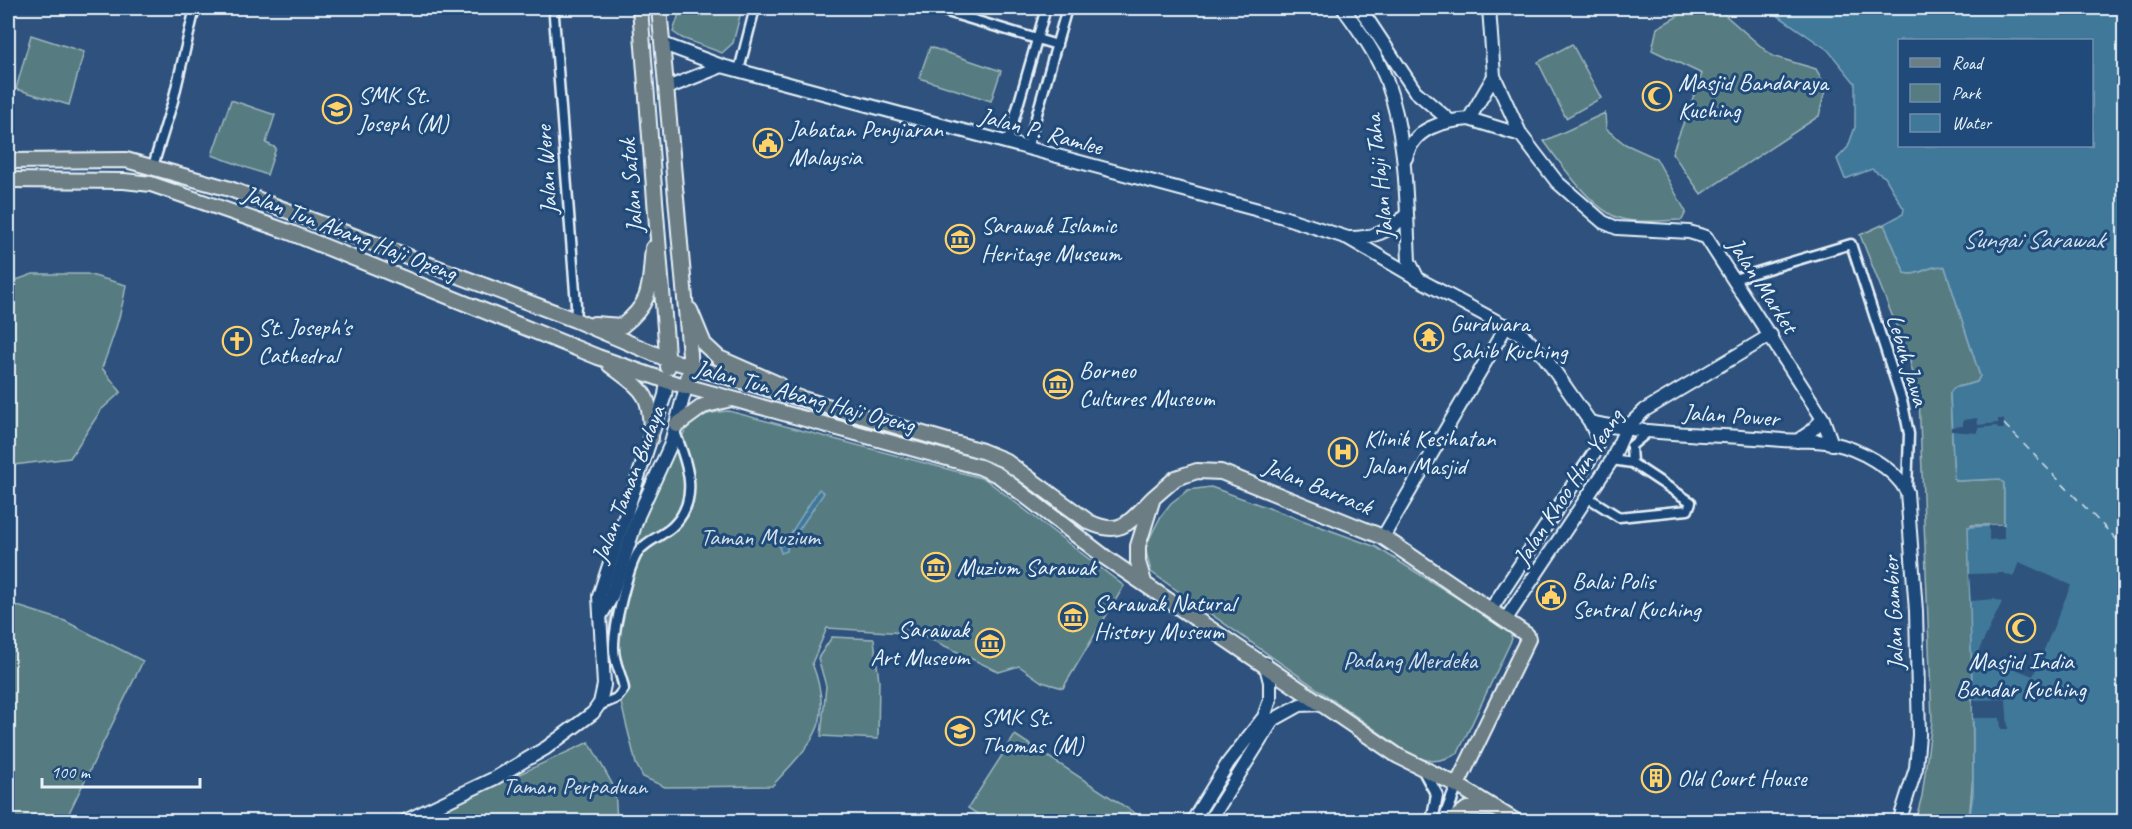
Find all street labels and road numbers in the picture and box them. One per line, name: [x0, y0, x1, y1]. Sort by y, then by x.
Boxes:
street label: Jalan P. Ramlee: [975, 100, 1108, 162]
street label: Jalan Haji Taha: [1357, 111, 1401, 242]
street label: Jalan Were: [528, 122, 564, 217]
street label: Jalan Satok: [612, 135, 650, 235]
street label: Jalan Tun Abang Haji Openg: [238, 178, 463, 288]
street label: Jalan Market: [1720, 231, 1806, 340]
street label: Lebuh Jawa: [1880, 311, 1937, 411]
street label: Jalan Tun Abang Haji Openg: [691, 352, 920, 440]
street label: Jalan Power: [1681, 397, 1782, 433]
street label: Jalan Taman Budaya: [584, 400, 672, 568]
street label: Jalan Khoo Hun Yeang: [1506, 402, 1631, 572]
street label: Jalan Barrack: [1258, 450, 1379, 522]
street label: Jalan Gambier: [1875, 553, 1911, 672]

